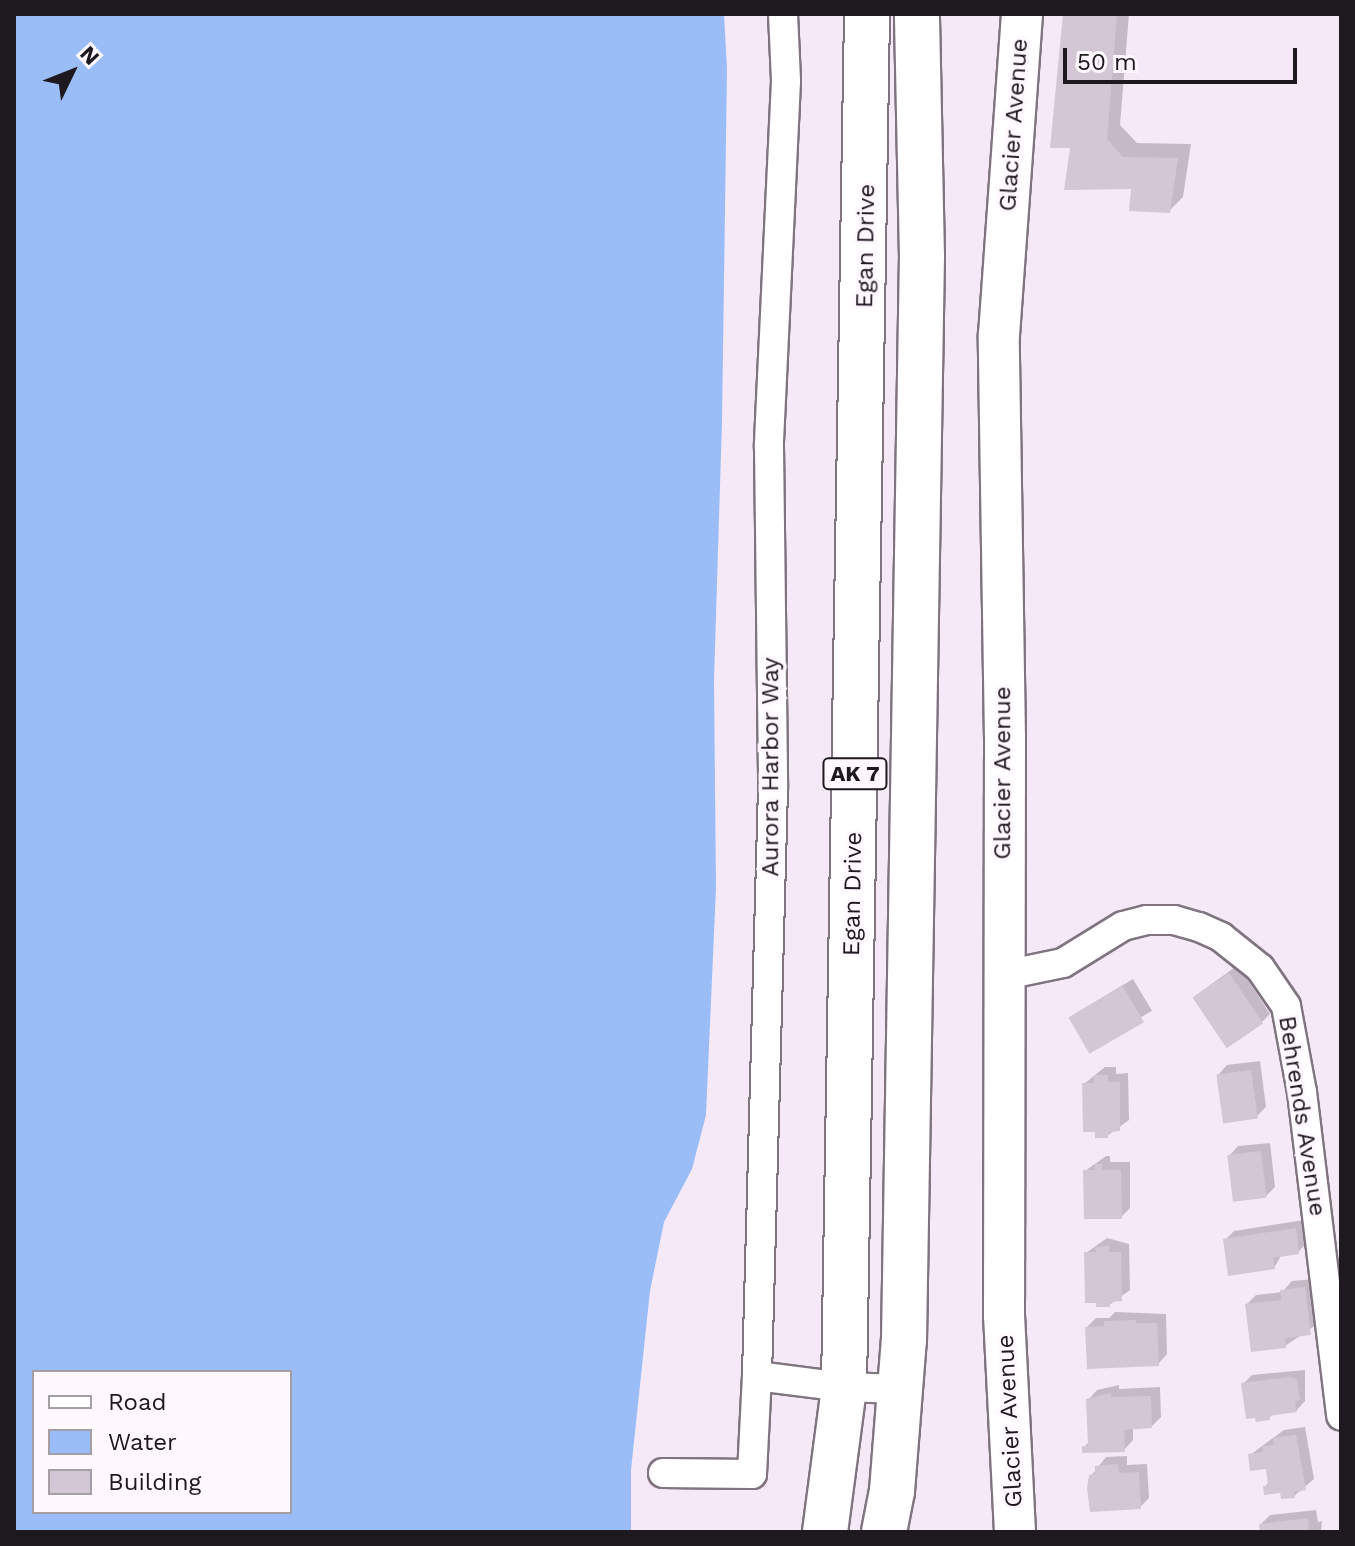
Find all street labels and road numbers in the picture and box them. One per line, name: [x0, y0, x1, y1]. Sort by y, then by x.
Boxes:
street label: Glacier Avenue: [994, 37, 1034, 213]
street label: Egan Drive: [851, 184, 881, 308]
street label: Aurora Harbor Way: [757, 656, 785, 878]
street label: Glacier Avenue: [989, 686, 1017, 860]
road number: AK 7: [821, 756, 889, 792]
street label: Egan Drive: [838, 832, 868, 956]
street label: Behrends Avenue: [1272, 1013, 1332, 1219]
street label: Glacier Avenue: [991, 1333, 1029, 1509]

